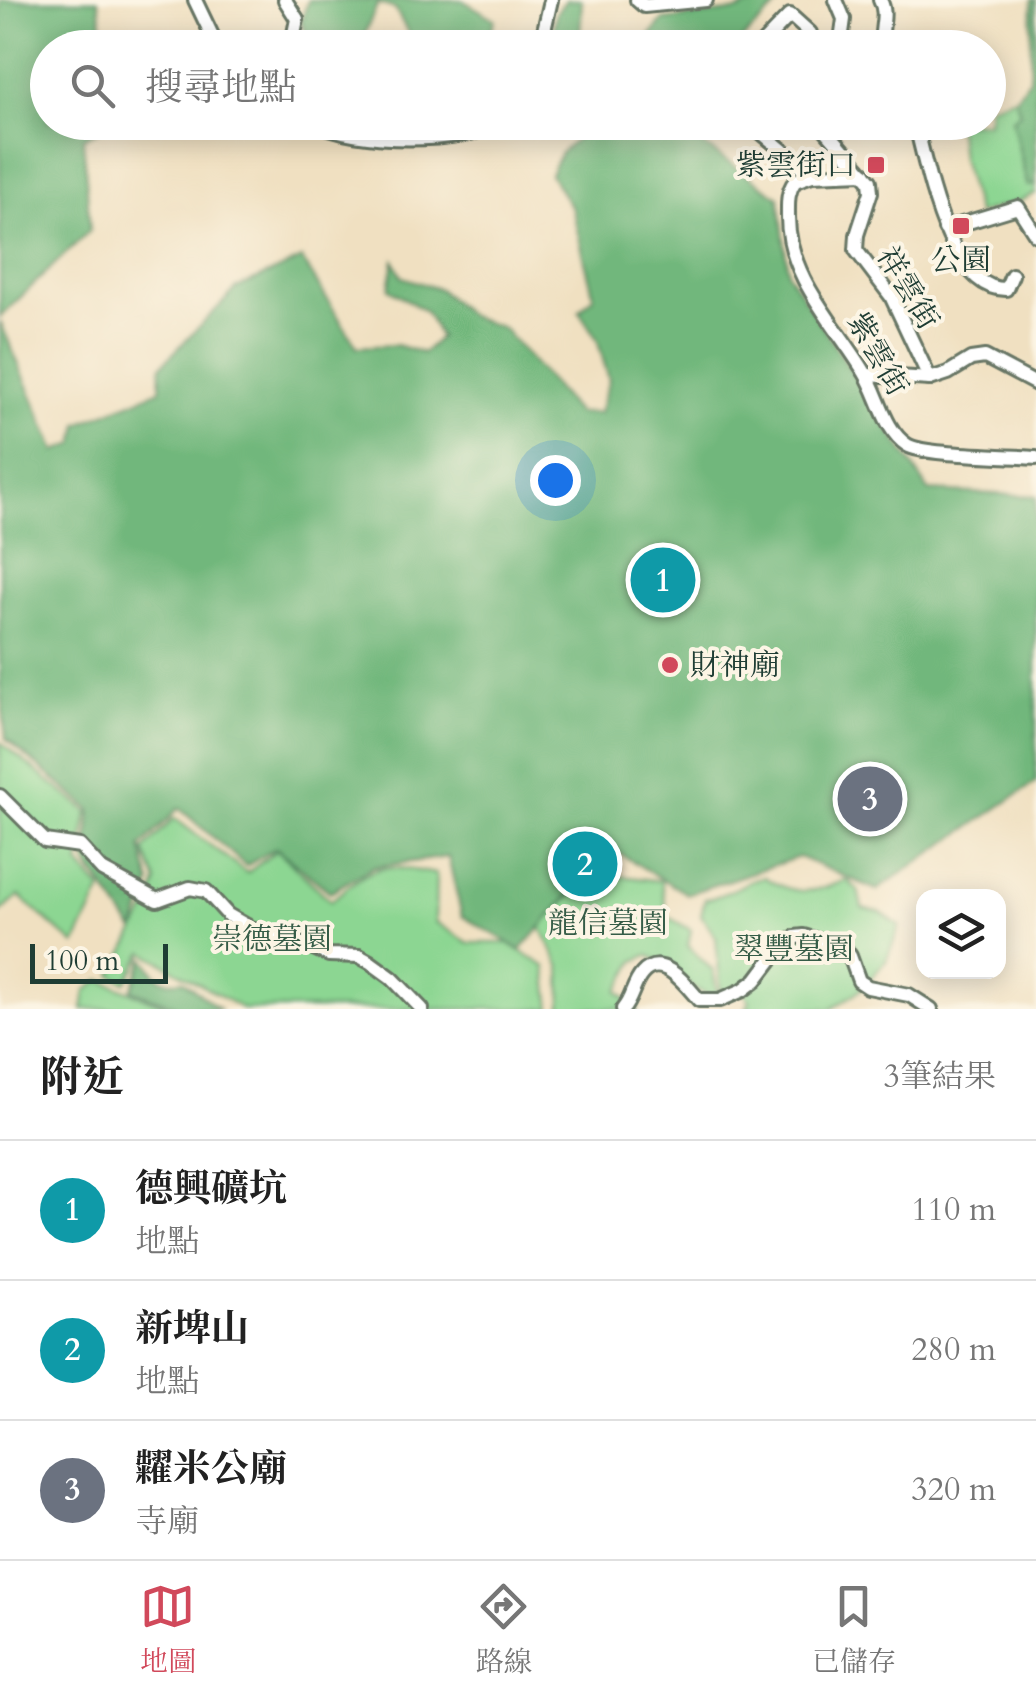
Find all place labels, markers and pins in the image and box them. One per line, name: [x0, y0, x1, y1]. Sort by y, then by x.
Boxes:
place label: 紫雲街口: [736, 145, 856, 186]
marker: 紫雲街口: [865, 154, 887, 176]
marker: 公園: [950, 215, 972, 237]
place label: 公園: [931, 240, 991, 281]
pin: 1: [630, 542, 696, 618]
place label: 財神廟: [690, 645, 780, 686]
marker: 財神廟: [659, 654, 681, 676]
pin: 3: [838, 762, 902, 836]
pin: 2: [552, 826, 618, 902]

